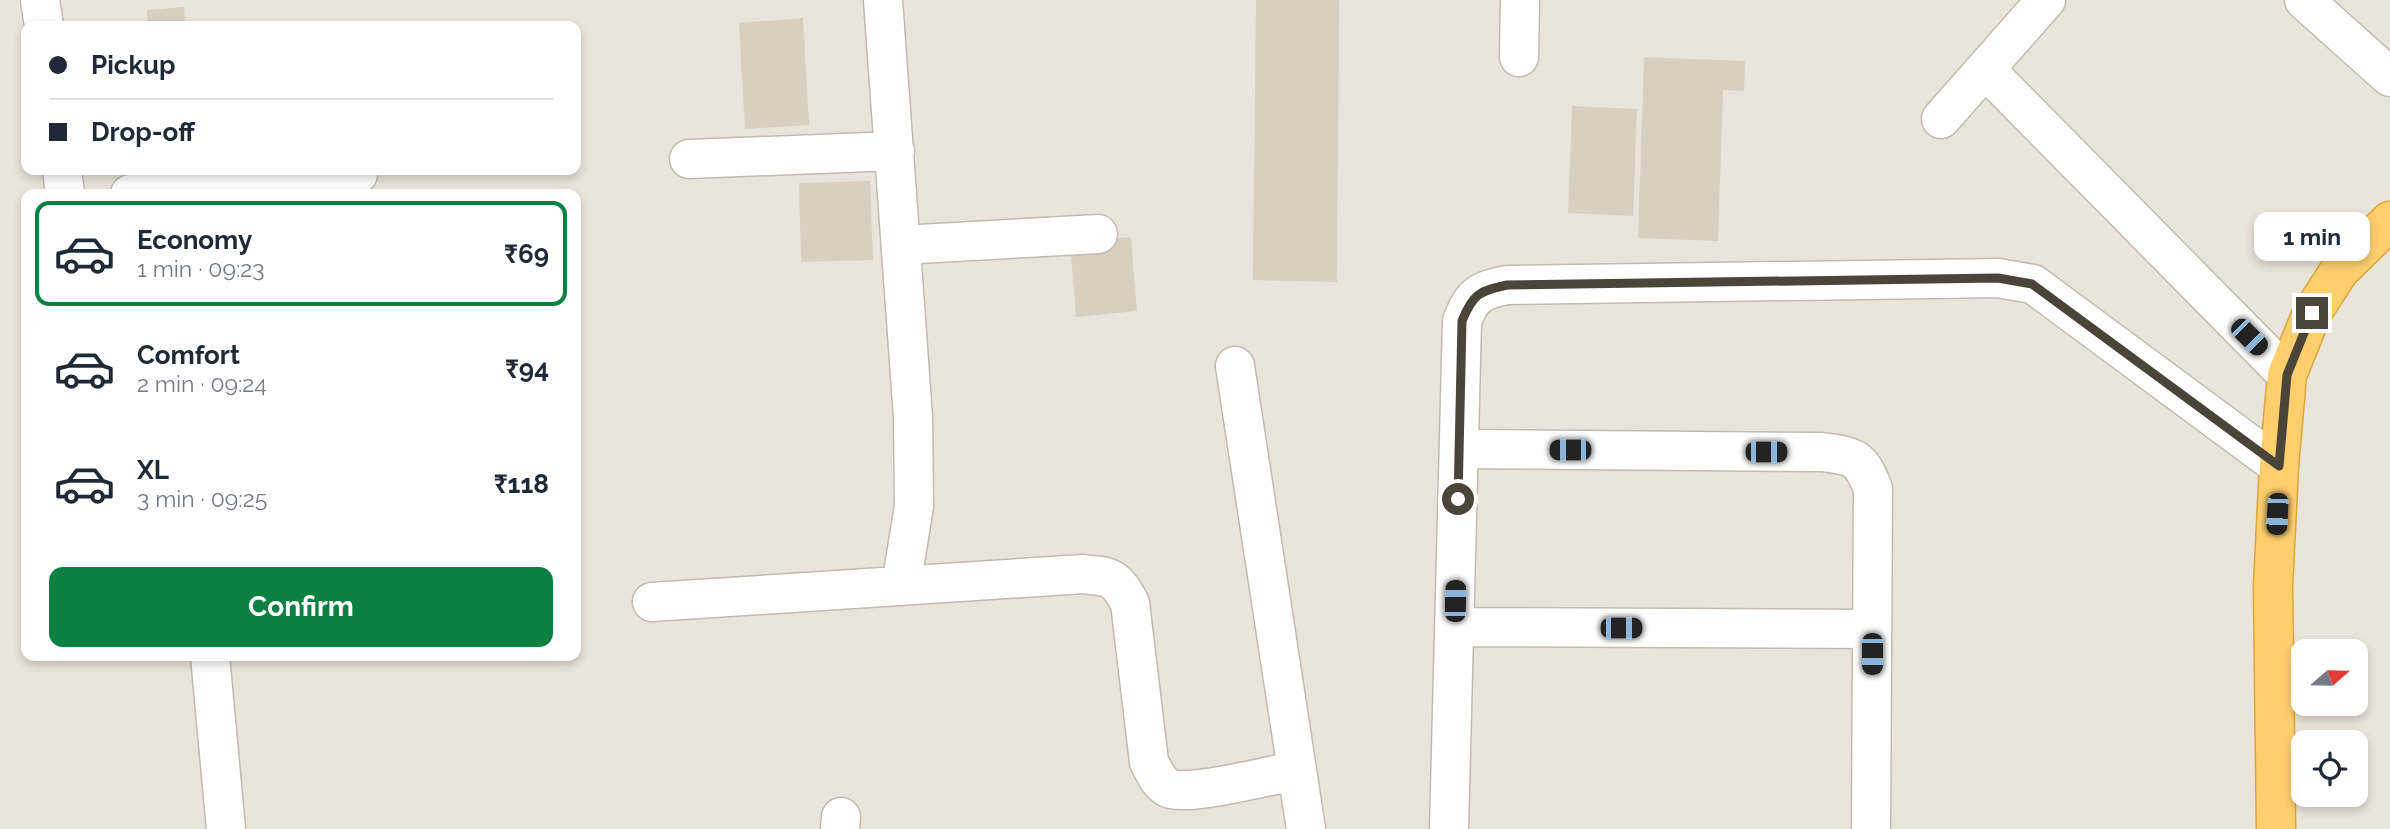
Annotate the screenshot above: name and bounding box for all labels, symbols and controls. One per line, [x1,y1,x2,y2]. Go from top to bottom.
text: Pickup [91,50,176,80]
text: Drop-off [91,117,195,147]
callout: 1 min [2254,212,2370,260]
icon: car [53,222,116,285]
text: 1 min [2283,223,2341,250]
text: Economy [137,225,252,255]
text: ₹69 [504,239,549,269]
text: 1 min · 09:23 [137,255,265,282]
route end [2296,297,2328,329]
car [2227,315,2272,359]
icon: car [53,337,116,400]
text: Comfort [137,340,240,370]
text: ₹94 [505,354,549,384]
text: 2 min · 09:24 [137,370,267,397]
car [1550,440,1592,461]
car [1746,442,1788,463]
icon: car [53,452,116,515]
text: XL [137,455,169,485]
text: ₹118 [494,469,549,499]
route start [1442,483,1474,515]
text: 3 min · 09:25 [137,485,267,512]
car [2266,492,2289,536]
button: Confirm [49,567,553,647]
car [1445,580,1466,622]
car [1601,618,1643,639]
car [1862,633,1883,675]
north arrow [2291,639,2368,716]
map controls [2291,639,2368,807]
button: locate [2291,730,2368,807]

